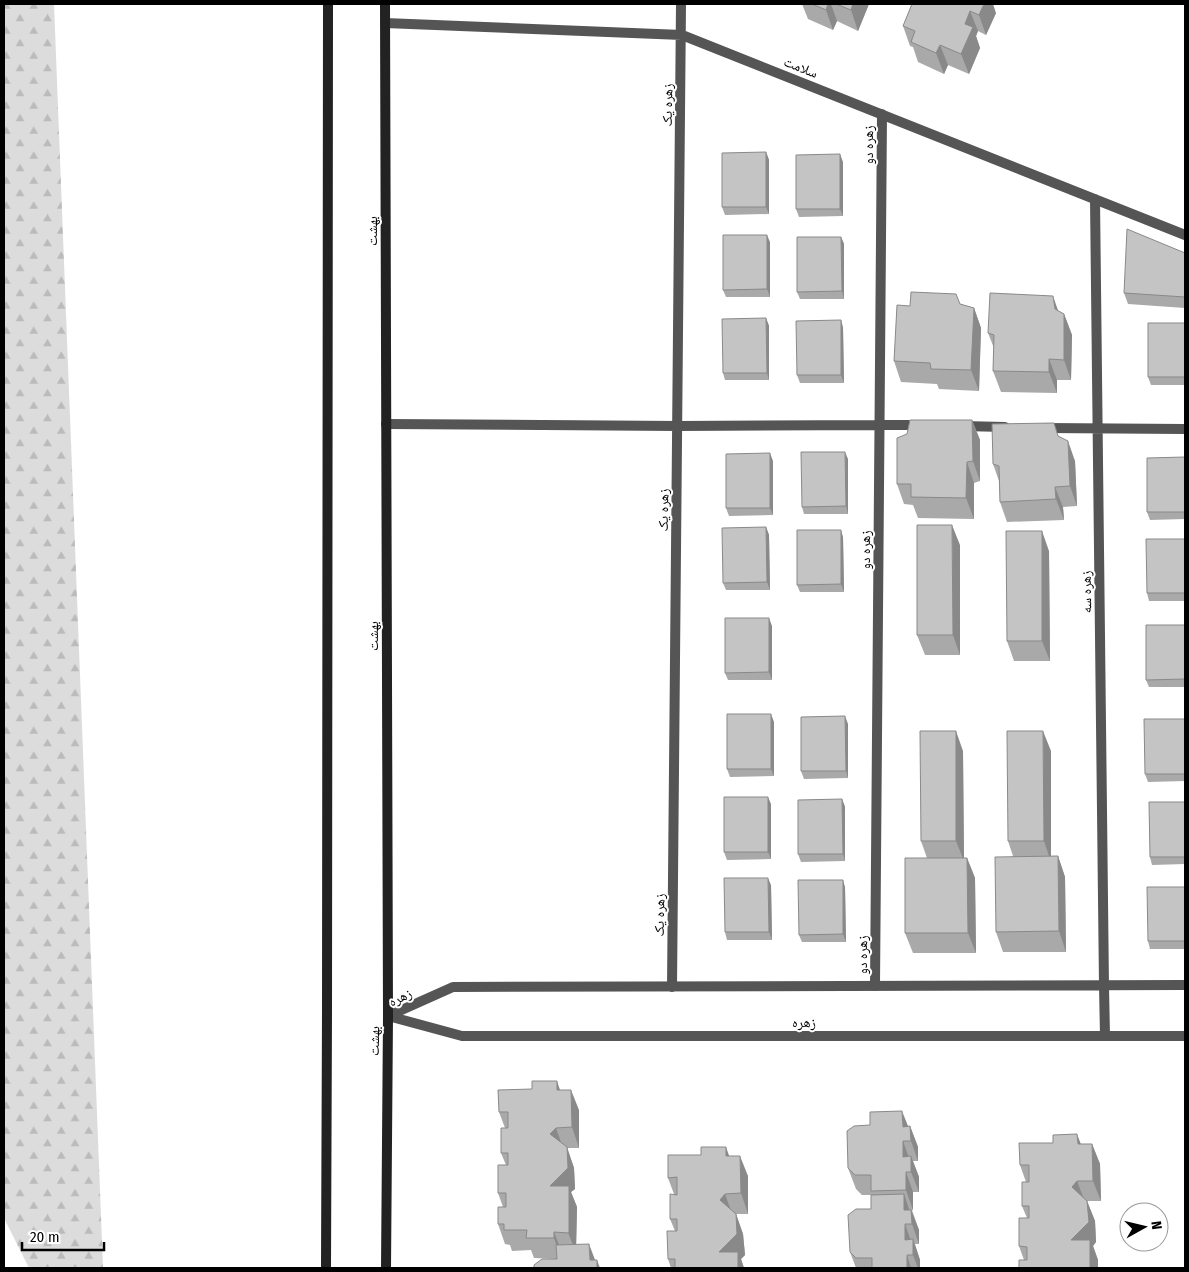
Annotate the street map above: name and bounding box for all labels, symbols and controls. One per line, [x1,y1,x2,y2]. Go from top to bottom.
street label: سلامت [781,53,820,82]
street label: زهره یک [659,83,676,127]
street label: زهره دو [860,125,877,165]
street label: بهشت [364,216,381,246]
street label: زهره یک [655,488,672,532]
street label: زهره دو [857,530,874,570]
street label: زهره سه [1078,570,1095,613]
street label: بهشت [365,621,382,651]
street label: زهره یک [651,893,668,937]
street label: زهره دو [854,935,871,975]
street label: زهره [386,985,415,1010]
street label: زهره [792,1014,816,1031]
street label: بهشت [366,1026,383,1056]
north arrow [1119,1202,1169,1252]
scale bar [22,1220,105,1252]
text: N [1147,1220,1165,1231]
text: 20 m [30,1228,60,1246]

